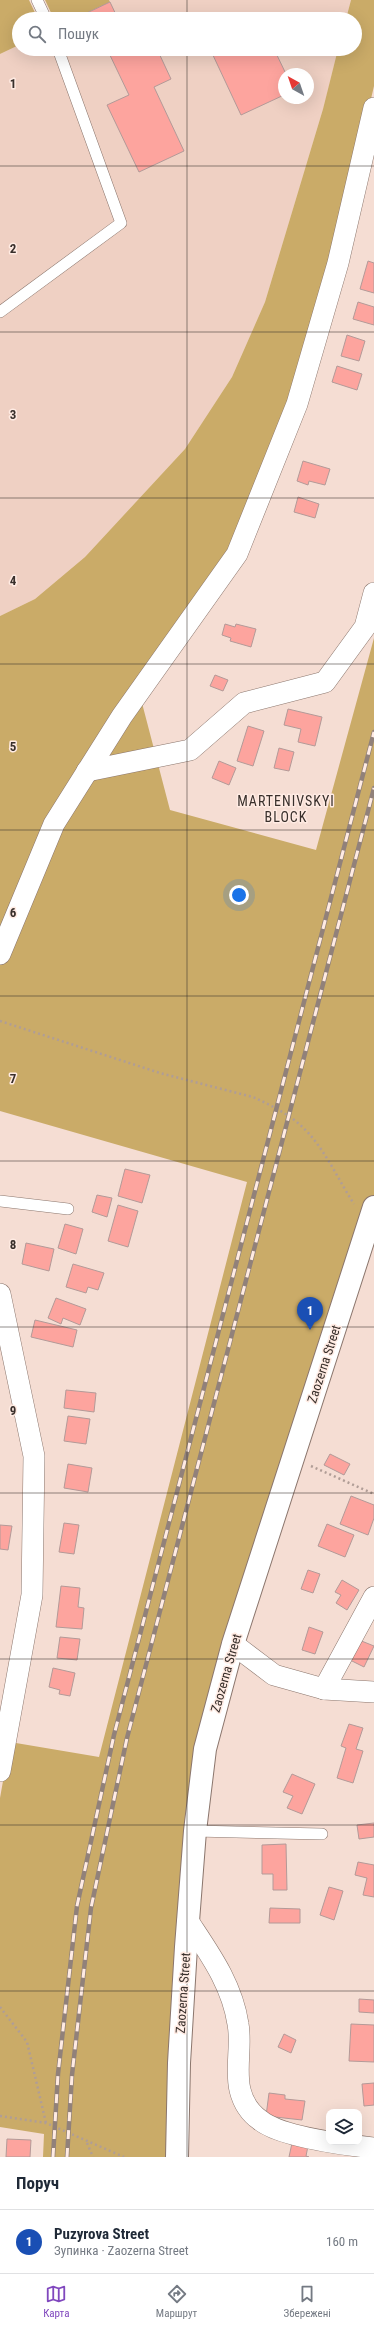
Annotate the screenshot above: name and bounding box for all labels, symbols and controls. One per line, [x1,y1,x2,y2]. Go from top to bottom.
search box [12,12,362,56]
icon: search [26,23,48,45]
text: Пошук [58,25,99,43]
north arrow [278,68,314,104]
text: 1 [10,76,16,91]
text: 2 [10,241,17,256]
text: 3 [10,407,16,422]
text: 4 [10,573,17,588]
text: 5 [10,739,17,754]
district label: MARTENIVSKYI BLOCK [237,793,335,825]
your location [229,885,249,905]
text: 6 [10,905,17,920]
text: 7 [10,1071,17,1086]
text: 8 [10,1237,16,1252]
pin: 1 [297,1297,323,1330]
street label: Zaozerna Street [304,1323,344,1405]
text: 9 [10,1403,16,1418]
street label: Zaozerna Street [208,1632,244,1714]
street label: Zaozerna Street [173,1952,193,2034]
map controls [326,2109,362,2145]
button: layers [326,2109,362,2145]
text: Поруч [16,2173,59,2193]
text: Puzyrova Street [54,2225,149,2243]
text: 1 [26,2234,32,2249]
text: 160 m [326,2234,358,2249]
text: Зупинка · Zaozerna Street [54,2243,189,2258]
tab: Карта [43,2283,69,2320]
tab: Маршрут [156,2283,197,2320]
tab: Збережені [284,2283,331,2320]

